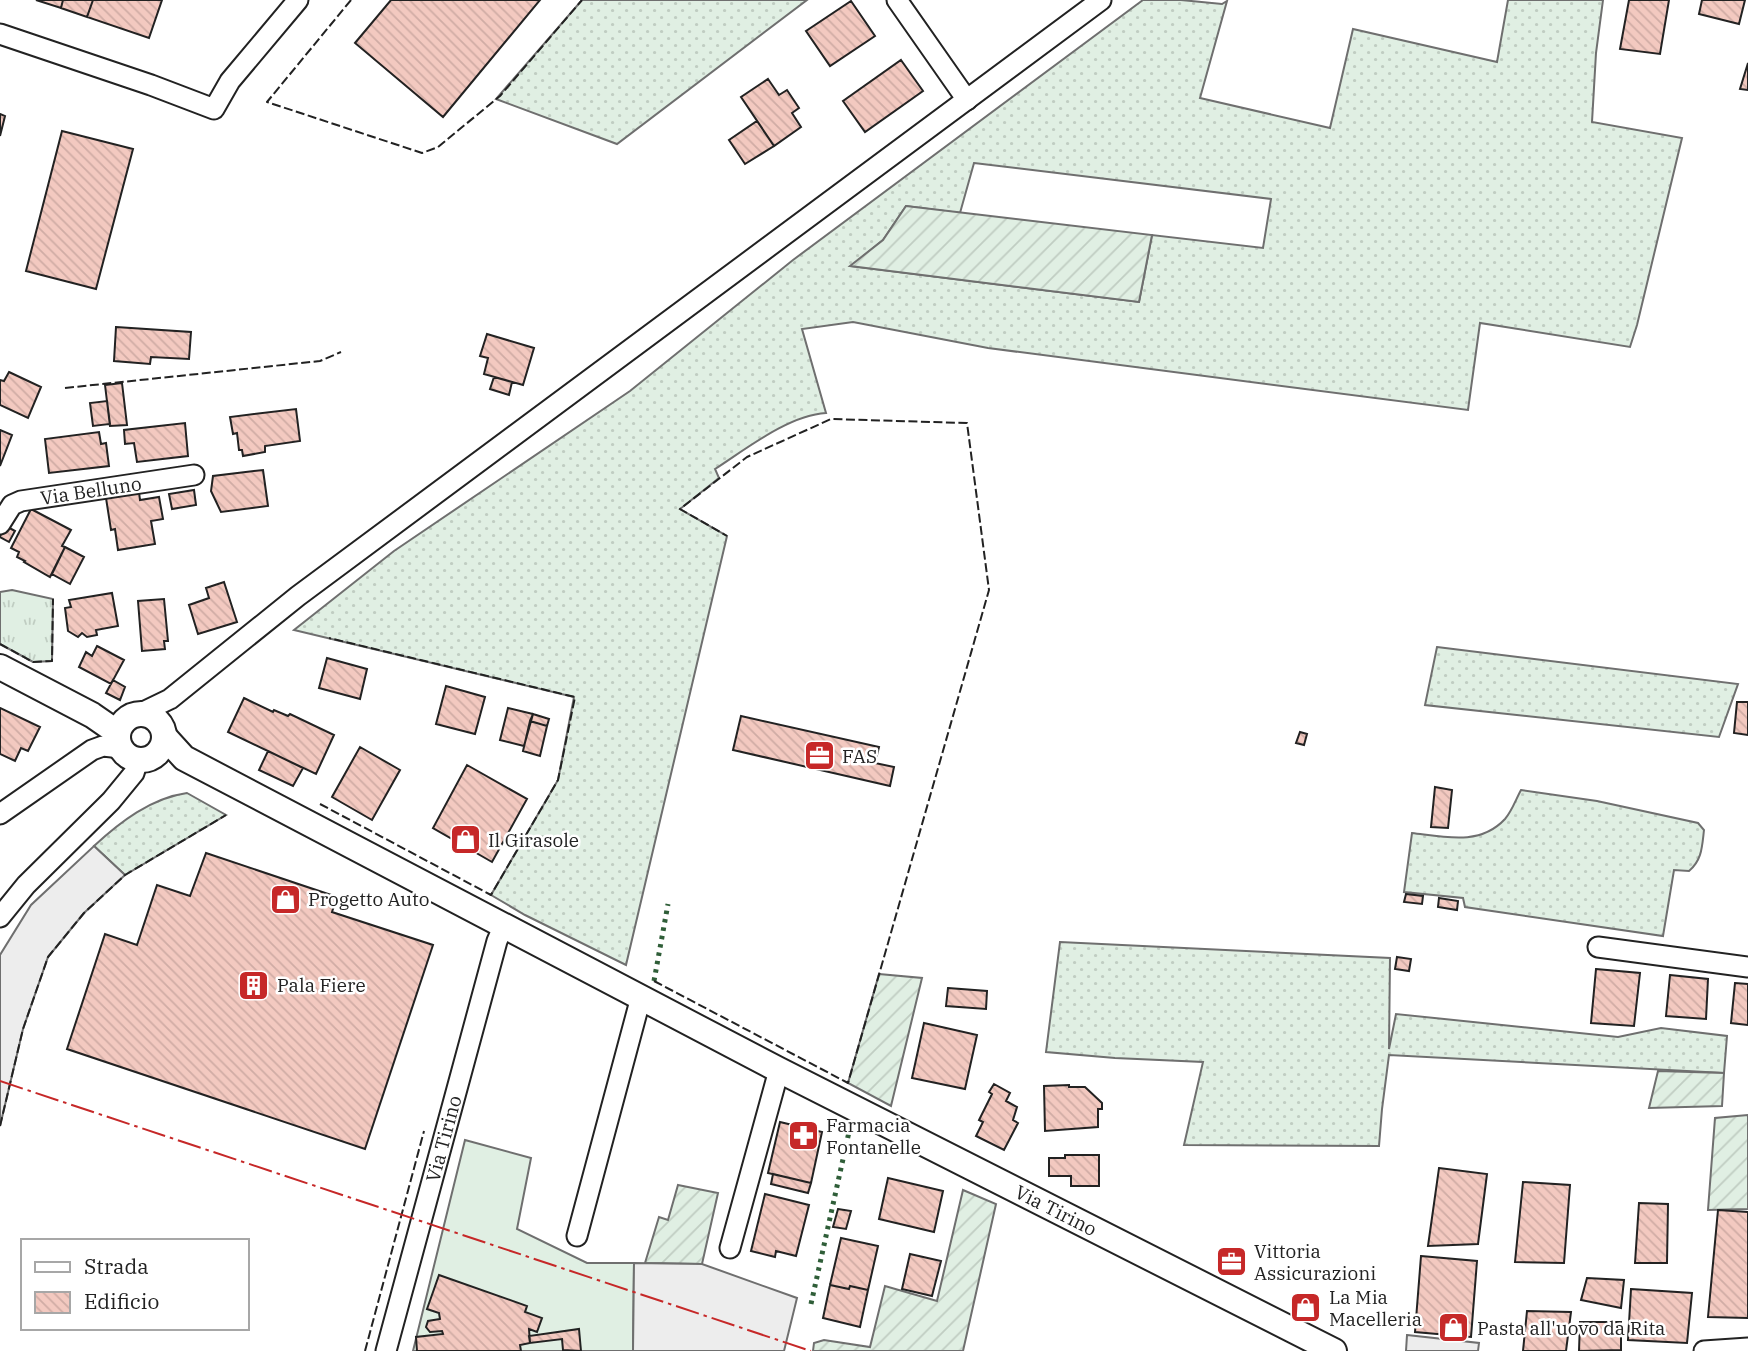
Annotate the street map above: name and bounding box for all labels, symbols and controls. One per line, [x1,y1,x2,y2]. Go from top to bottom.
street label: Via Belluno [39,471,143,510]
office icon: FAS [802,739,836,773]
place label: FAS [842,744,877,768]
shop icon: Il Girasole [448,823,482,857]
place label: Il Girasole [488,828,579,852]
shop icon: Progetto Auto [268,882,302,916]
place label: Progetto Auto [308,887,429,911]
building icon: Pala Fiere [237,968,271,1002]
place label: Pala Fiere [277,973,366,997]
street label: Via Tirino [420,1093,467,1185]
place label: Farmacia Fontanelle [826,1113,921,1159]
pharmacy icon: Farmacia Fontanelle [786,1119,820,1153]
street label: Via Tirino [1011,1179,1101,1241]
legend [21,1239,248,1330]
place label: Vittoria Assicurazioni [1254,1239,1376,1285]
office icon: Vittoria Assicurazioni [1214,1245,1248,1279]
text: Strada [84,1252,149,1280]
place label: La Mia Macelleria [1329,1285,1422,1331]
text: Edificio [84,1287,159,1315]
shop icon: La Mia Macelleria [1289,1291,1323,1325]
shop icon: Pasta all'uovo da Rita [1437,1311,1471,1345]
place label: Pasta all'uovo da Rita [1477,1316,1665,1340]

